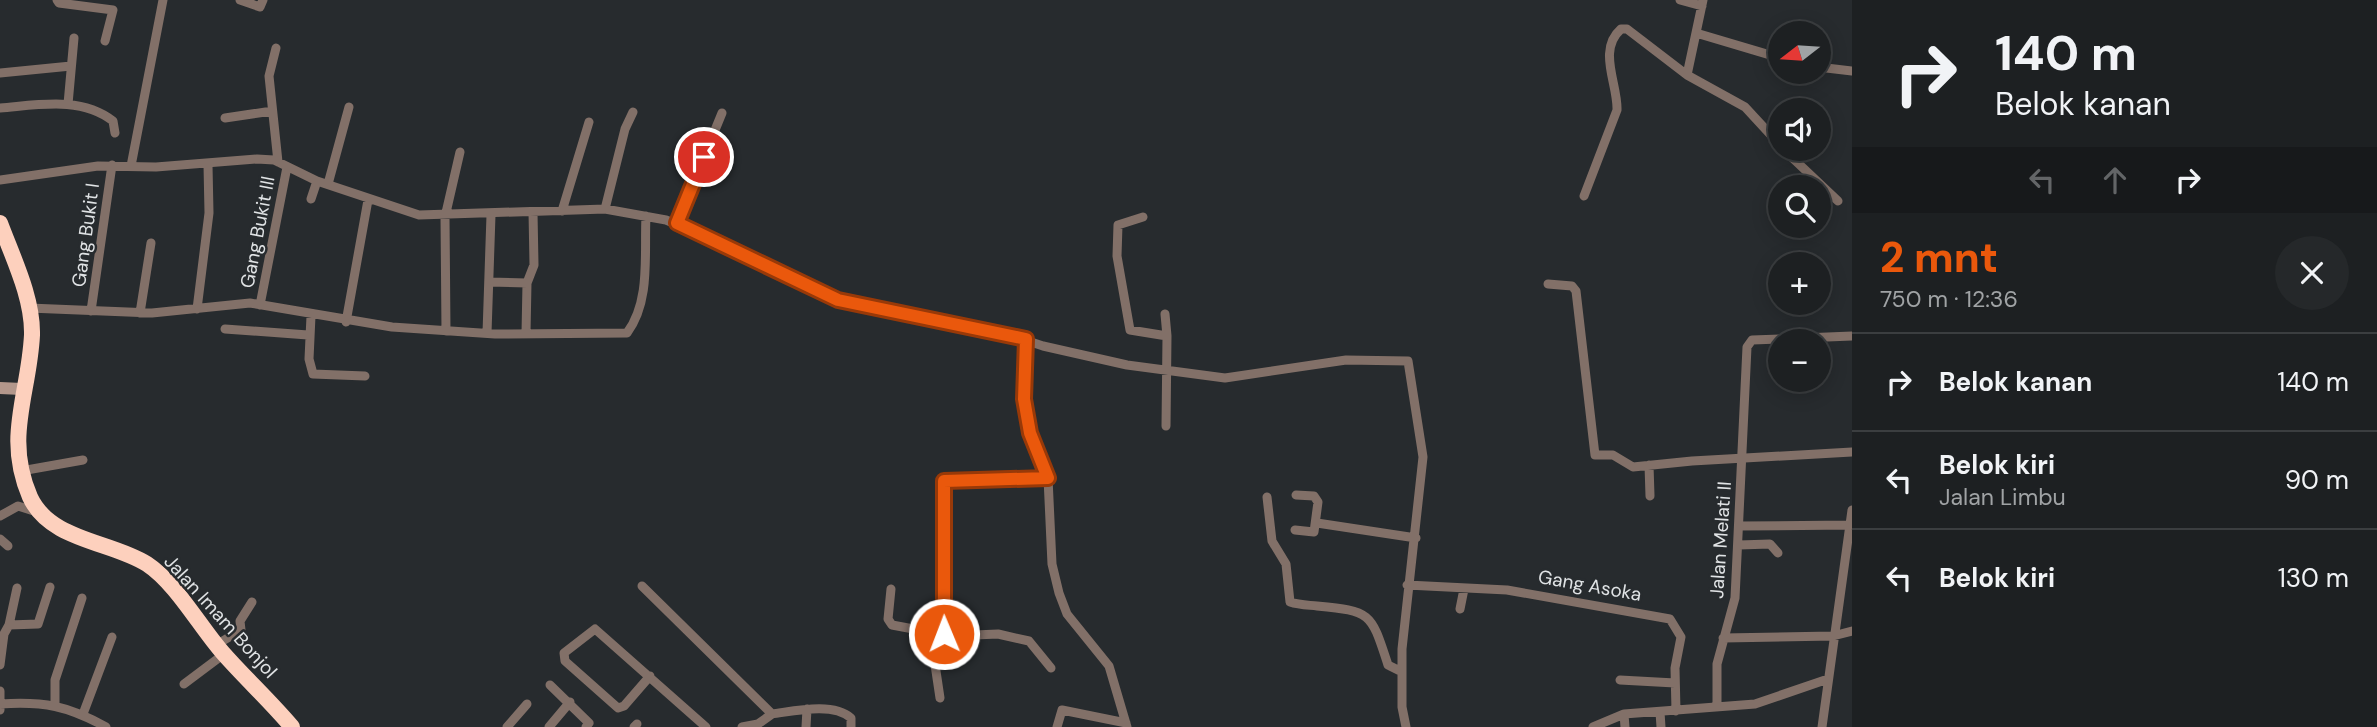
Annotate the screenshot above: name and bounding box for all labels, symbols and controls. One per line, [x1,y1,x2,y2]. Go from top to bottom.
north arrow [1768,21,1830,84]
map controls [1768,21,1831,392]
text: 140 m [1995,21,2137,85]
icon: right [1880,28,1971,119]
text: Belok kanan [1995,83,2171,125]
button: sound [1768,98,1831,161]
pin [674,127,734,187]
icon: arrive [685,138,723,176]
icon: left [2023,161,2061,199]
icon: ahead [2096,161,2134,199]
icon: right [2169,161,2207,199]
street label: Gang Bukit III [234,174,281,290]
button: search [1768,175,1831,238]
street label: Gang Bukit I [66,181,105,289]
text: 2 mnt [1880,230,1998,285]
button: close [2275,236,2349,310]
button: + [1768,252,1831,315]
text: 750 m · 12:36 [1880,284,2018,314]
button: − [1768,329,1831,392]
icon: right [1880,363,1918,401]
text: Belok kanan [1939,365,2092,399]
text: 140 m [2277,365,2349,399]
text: Belok kiri [1939,448,2055,482]
icon: left [1880,461,1918,499]
text: 90 m [2285,463,2349,497]
street label: Jalan Melati II [1704,481,1737,599]
text: Jalan Limbu [1939,482,2066,512]
street label: Jalan Imam Bonjol [159,549,283,683]
icon: left [1880,559,1918,597]
text: Belok kiri [1939,561,2055,595]
text: 130 m [2278,561,2349,595]
street label: Gang Asoka [1536,564,1644,607]
position arrow [907,597,981,671]

